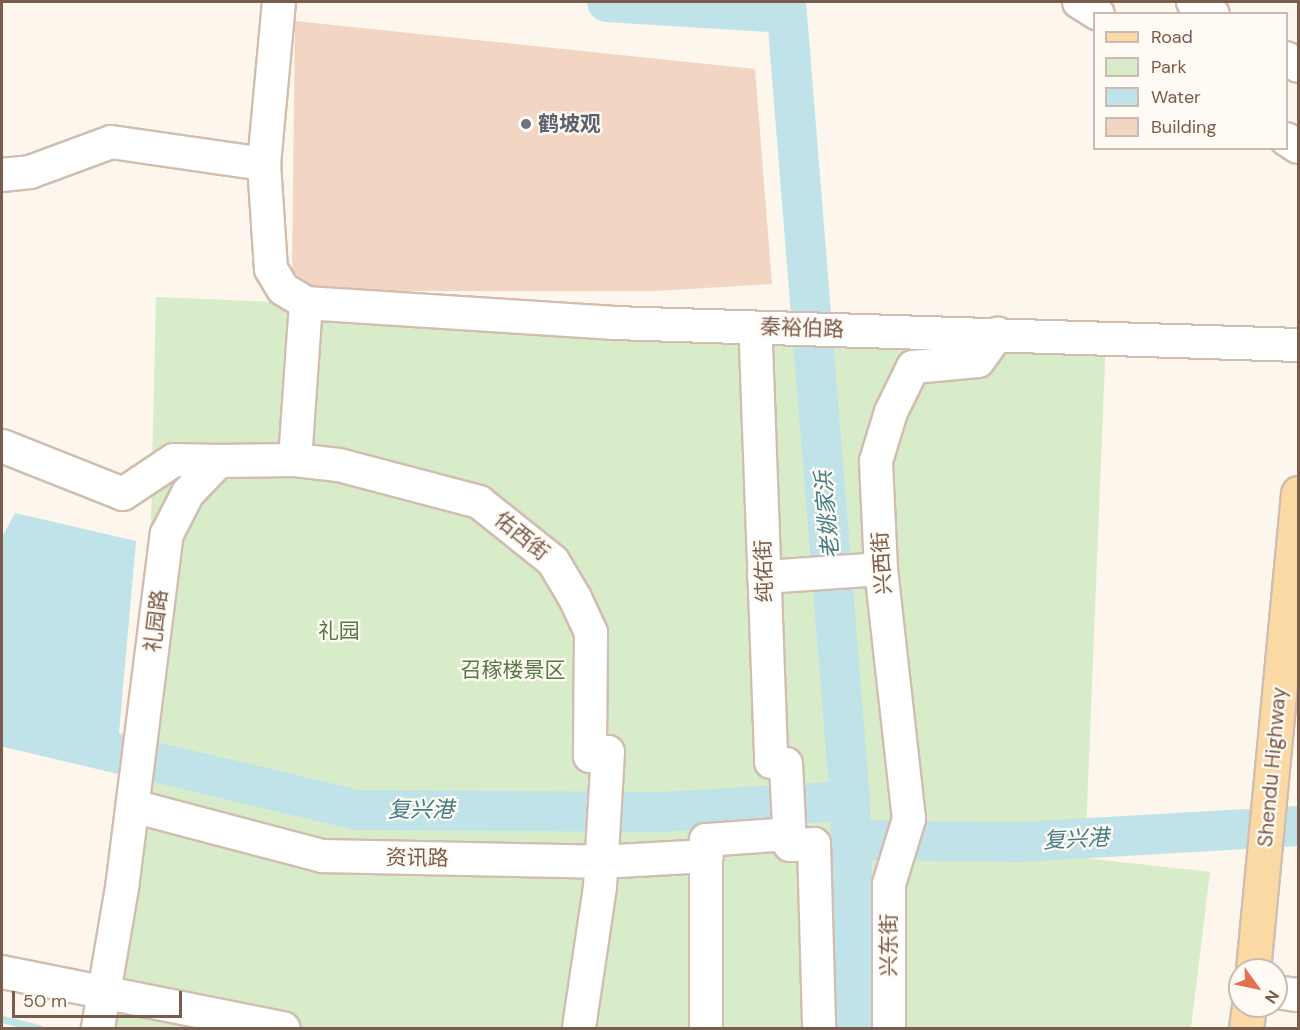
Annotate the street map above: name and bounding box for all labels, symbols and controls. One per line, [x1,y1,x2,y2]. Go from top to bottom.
legend [1093,12,1288,150]
text: Road [1151,25,1193,49]
text: Park [1151,55,1187,79]
text: Water [1151,85,1201,109]
place label: 鹤坡观 [538,111,601,137]
text: Building [1151,115,1216,139]
marker: 鹤坡观 [519,117,533,131]
street label: 秦裕伯路 [760,314,844,342]
water label: 老姚家浜 [810,470,844,560]
street label: 佑西街 [490,506,554,566]
street label: 兴西街 [867,531,897,595]
street label: 纯佑街 [750,539,778,603]
street label: 礼园路 [140,588,172,654]
park label: 礼园 [318,618,360,644]
park label: 召稼楼景区 [461,657,565,683]
street label: Shendu Highway [1252,686,1292,848]
water label: 复兴港 [388,797,454,823]
water label: 复兴港 [1042,824,1110,854]
street label: 资讯路 [385,845,449,871]
street label: 兴东街 [876,914,902,976]
north arrow [1228,958,1288,1018]
scale bar [15,979,184,1017]
text: N [1260,986,1284,1008]
text: 50 m [23,989,67,1013]

